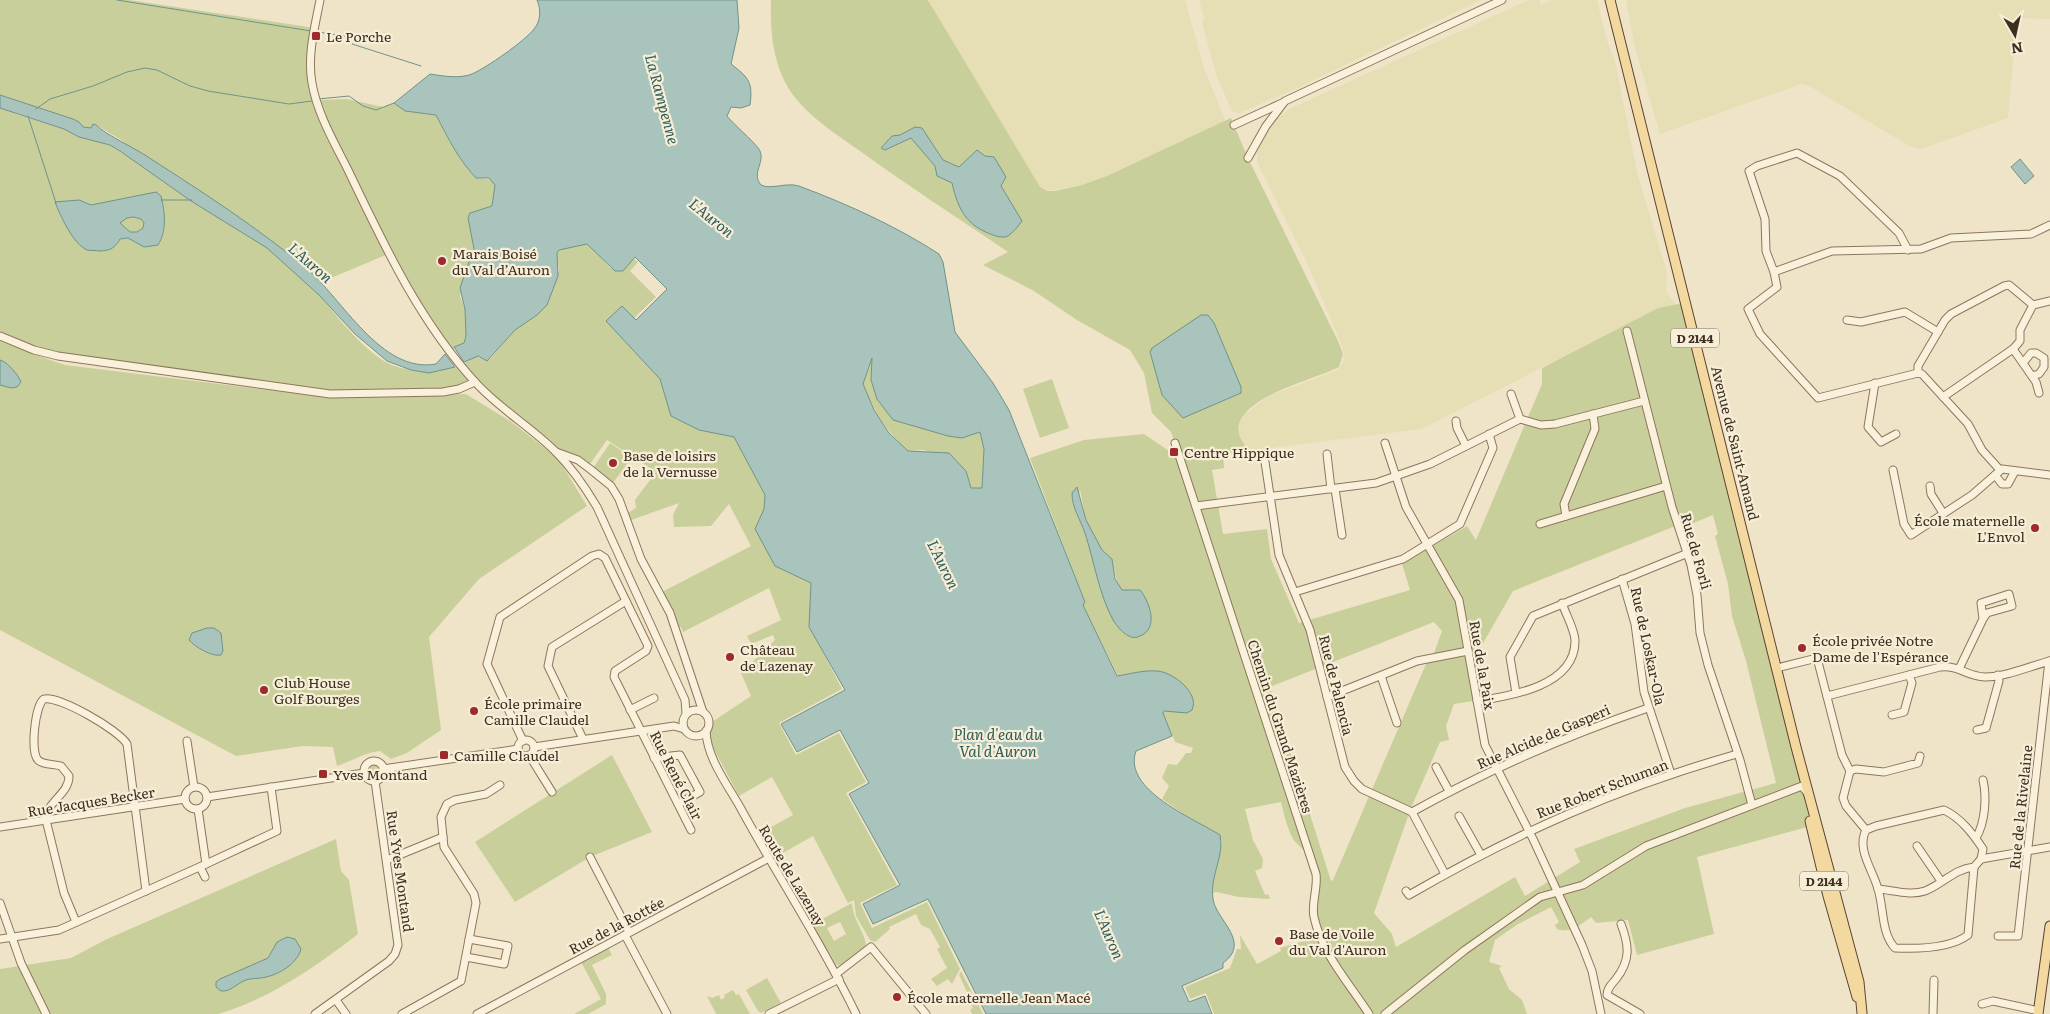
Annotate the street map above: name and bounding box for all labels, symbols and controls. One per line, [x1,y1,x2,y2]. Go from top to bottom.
north arrow [1990,10,2040,60]
place label: Le Porche [326,26,391,46]
marker: Le Porche [310,30,322,42]
text: N [2010,38,2025,60]
water label: La Rampenne [640,51,686,147]
water label: L'Auron [684,192,740,242]
water label: L'Auron [284,236,338,288]
place label: Marais Boisé du Val d’Auron [452,243,550,279]
marker: Marais Boisé du Val d’Auron [436,255,448,267]
road number: D 2144 [1671,328,1719,348]
street label: Avenue de Saint-Amand [1707,364,1765,523]
place label: Centre Hippique [1184,442,1294,462]
place label: Base de loisirs de la Vernusse [623,445,717,481]
marker: Centre Hippique [1168,446,1180,458]
marker: Base de loisirs de la Vernusse [607,457,619,469]
street label: Rue de Forli [1677,510,1718,592]
place label: École maternelle L'Envol [1914,510,2025,546]
marker: École maternelle L'Envol [2029,522,2041,534]
water label: L'Auron [922,536,966,593]
street label: Rue de Loskar-Ola [1627,585,1671,707]
street label: Rue de la Paix [1465,619,1501,711]
place label: École privée Notre Dame de l'Espérance [1812,630,1949,666]
street label: Rue de Palencia [1315,633,1359,738]
street label: Chemin du Grand Mazières [1243,637,1319,815]
place label: Château de Lazenay [740,639,814,675]
marker: École privée Notre Dame de l'Espérance [1796,642,1808,654]
marker: Château de Lazenay [724,651,736,663]
place label: Club House Golf Bourges [274,672,359,708]
marker: Club House Golf Bourges [258,684,270,696]
place label: École primaire Camille Claudel [484,693,589,729]
street label: Rue Alcide de Gasperi [1473,699,1613,773]
marker: École primaire Camille Claudel [468,705,480,717]
water label: Plan d'eau du Val d'Auron [953,722,1043,762]
street label: Rue René Clair [646,727,708,823]
street label: Rue de la Rivelaine [2004,744,2036,870]
place label: Camille Claudel [454,745,559,765]
marker: Camille Claudel [438,749,450,761]
street label: Rue Robert Schuman [1533,754,1671,822]
place label: Yves Montand [333,764,428,784]
marker: Yves Montand [317,768,329,780]
street label: Rue Jacques Becker [26,781,157,821]
street label: Rue Yves Montand [383,809,420,934]
street label: Route de Lazenay [755,821,832,930]
road number: D 2144 [1800,871,1848,890]
street label: Rue de la Rottée [565,891,667,959]
water label: L'Auron [1089,905,1131,963]
place label: Base de Voile du Val d'Auron [1289,923,1386,959]
marker: Base de Voile du Val d'Auron [1273,935,1285,947]
place label: École maternelle Jean Macé [907,987,1090,1007]
marker: École maternelle Jean Macé [891,991,903,1003]

